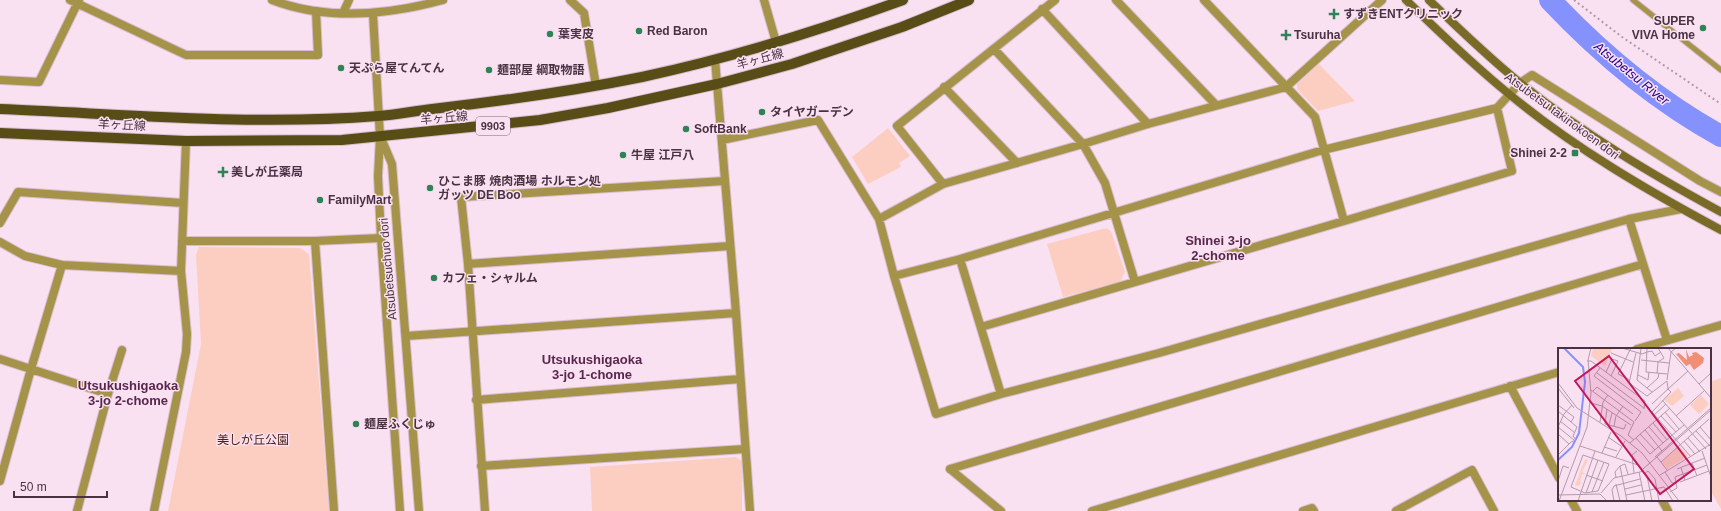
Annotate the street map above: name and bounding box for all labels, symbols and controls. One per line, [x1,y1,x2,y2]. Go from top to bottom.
place label: すずきENTクリニック [1343,7,1463,21]
marker: すずきENTクリニック [1328,8,1340,20]
place label: SUPER VIVA Home [1632,14,1695,42]
marker: SUPER VIVA Home [1698,23,1708,33]
place label: Red Baron [647,24,708,38]
marker: Red Baron [634,26,644,36]
place label: 葉実皮 [558,27,594,41]
place label: Tsuruha [1294,28,1341,42]
marker: 葉実皮 [545,29,555,39]
marker: Tsuruha [1281,30,1291,40]
water label: Atsubetsu River [1591,38,1673,109]
street label: 羊ヶ丘線 [735,46,785,72]
place label: 天ぷら屋てんてん [349,61,444,75]
marker: 天ぷら屋てんてん [336,63,346,73]
place label: 麺部屋 綱取物語 [497,63,584,77]
marker: 麺部屋 綱取物語 [484,65,494,75]
street label: Atsubetsu takinokoen dori [1502,70,1622,162]
place label: タイヤガーデン [770,105,854,119]
marker: タイヤガーデン [757,107,767,117]
street label: 羊ヶ丘線 [419,109,469,127]
street label: 羊ヶ丘線 [98,117,146,133]
road number: 9903 [476,117,510,135]
place label: SoftBank [694,122,747,136]
marker: SoftBank [681,124,691,134]
place label: Shinei 2-2 [1510,146,1567,160]
place label: 牛屋 江戸八 [631,148,694,162]
marker: Shinei 2-2 [1570,148,1580,158]
marker: 牛屋 江戸八 [618,150,628,160]
place label: 美しが丘薬局 [231,165,303,179]
marker: 美しが丘薬局 [218,167,228,177]
place label: ひこま豚 焼肉酒場 ホルモン処 ガッツ DE Boo [438,174,601,202]
marker: ひこま豚 焼肉酒場 ホルモン処 ガッツ DE Boo [425,183,435,193]
place label: FamilyMart [328,193,391,207]
marker: FamilyMart [315,195,325,205]
street label: Atsubetsuchuo dori [377,217,399,321]
district label: Shinei 3-jo 2-chome [1185,233,1251,263]
place label: カフェ・シャルム [442,271,538,285]
marker: カフェ・シャルム [429,273,439,283]
inset map [1558,348,1711,501]
district label: Utsukushigaoka 3-jo 1-chome [542,352,643,382]
district label: Utsukushigaoka 3-jo 2-chome [78,378,179,408]
place label: 麺屋ふくじゅ [364,417,436,431]
marker: 麺屋ふくじゅ [351,419,361,429]
park label: 美しが丘公園 [217,433,289,447]
scale bar [14,473,107,499]
text: 50 m [20,480,47,494]

